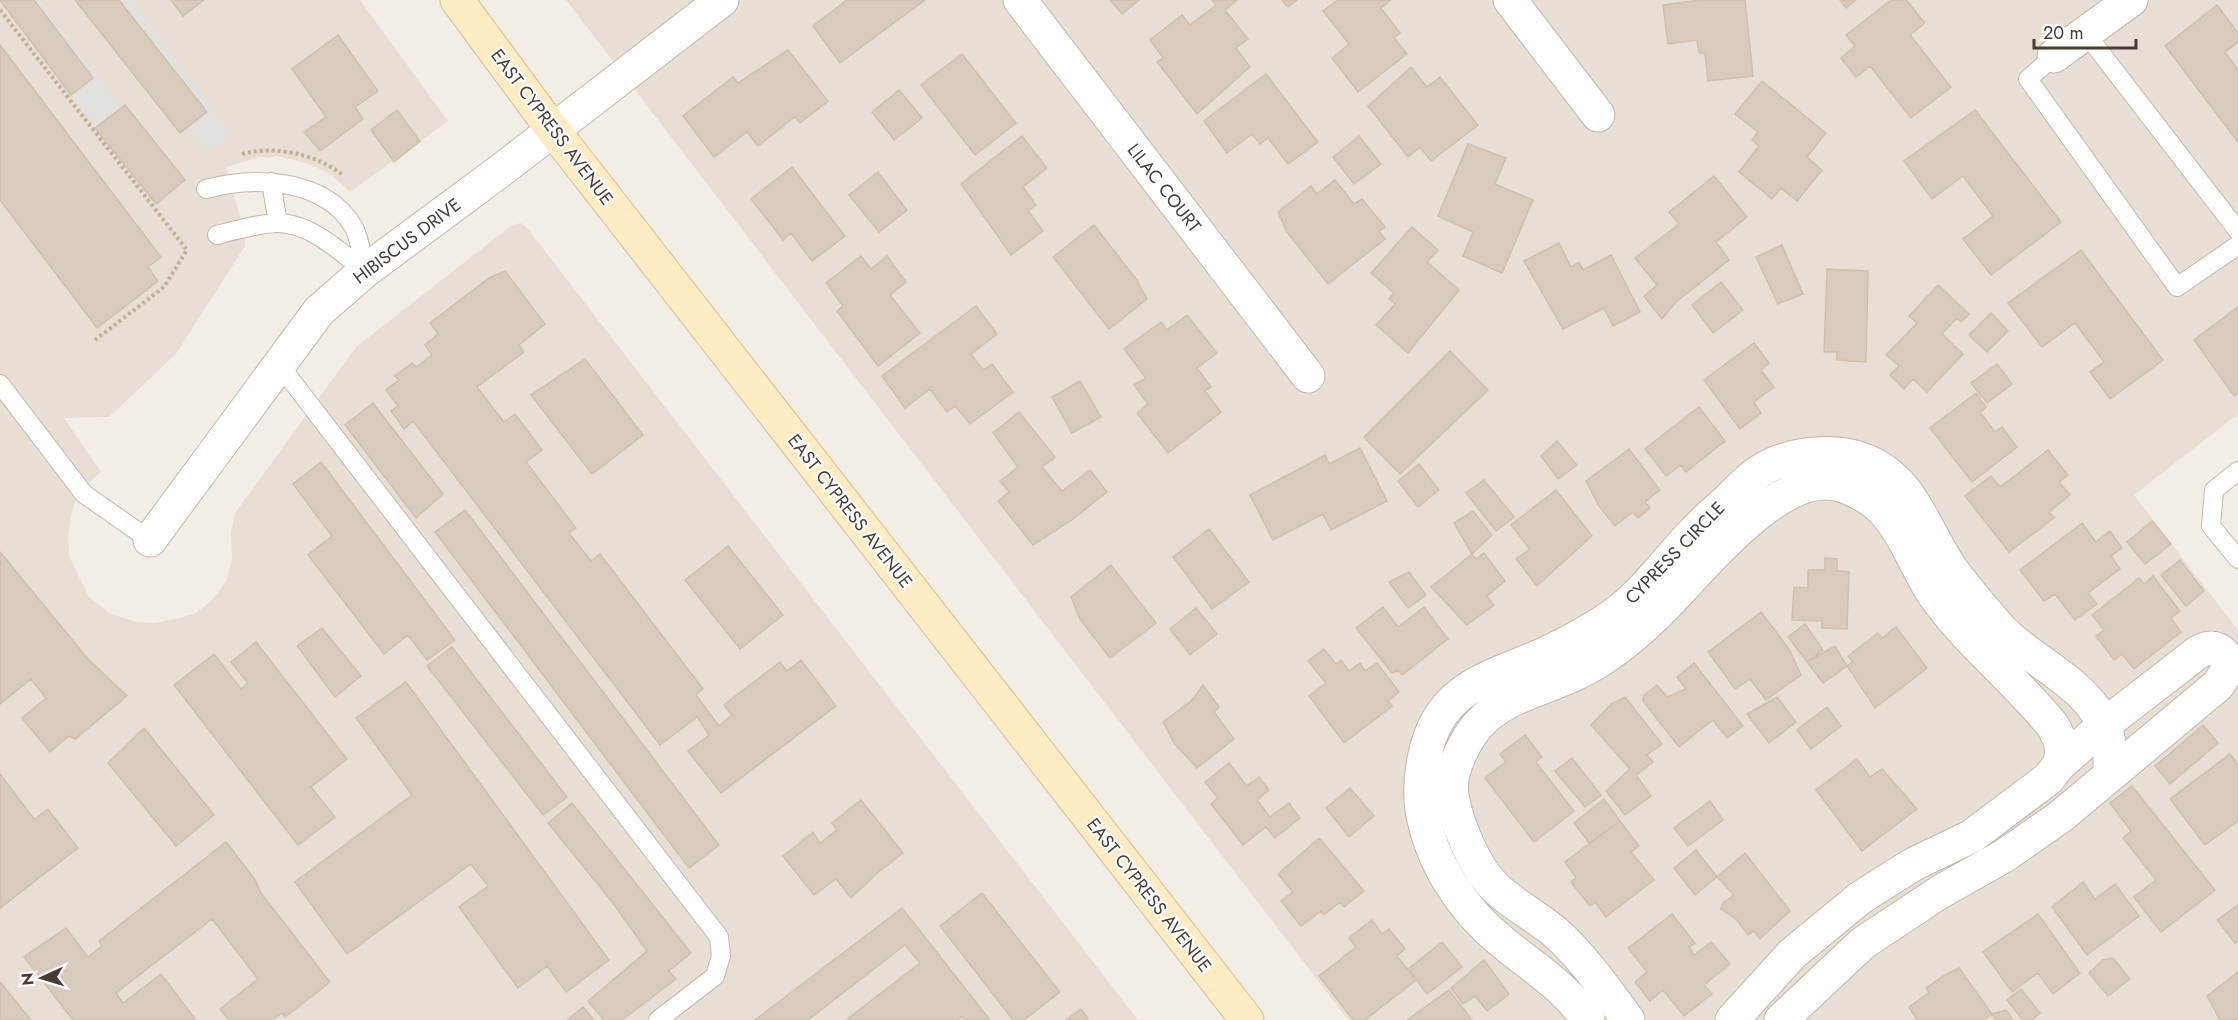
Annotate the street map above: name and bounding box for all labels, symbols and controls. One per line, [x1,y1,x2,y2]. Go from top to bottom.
scale bar [2034,12,2136,50]
text: 20 m [2043,20,2083,46]
street label: EAST CYPRESS AVENUE [485,44,619,210]
street label: LILAC COURT [1121,138,1207,238]
street label: HIBISCUS DRIVE [348,192,466,290]
street label: EAST CYPRESS AVENUE [781,428,919,594]
street label: CYPRESS CIRCLE [1619,496,1731,610]
street label: EAST CYPRESS AVENUE [1080,812,1218,978]
north arrow [12,948,72,1008]
text: N [16,972,39,986]

